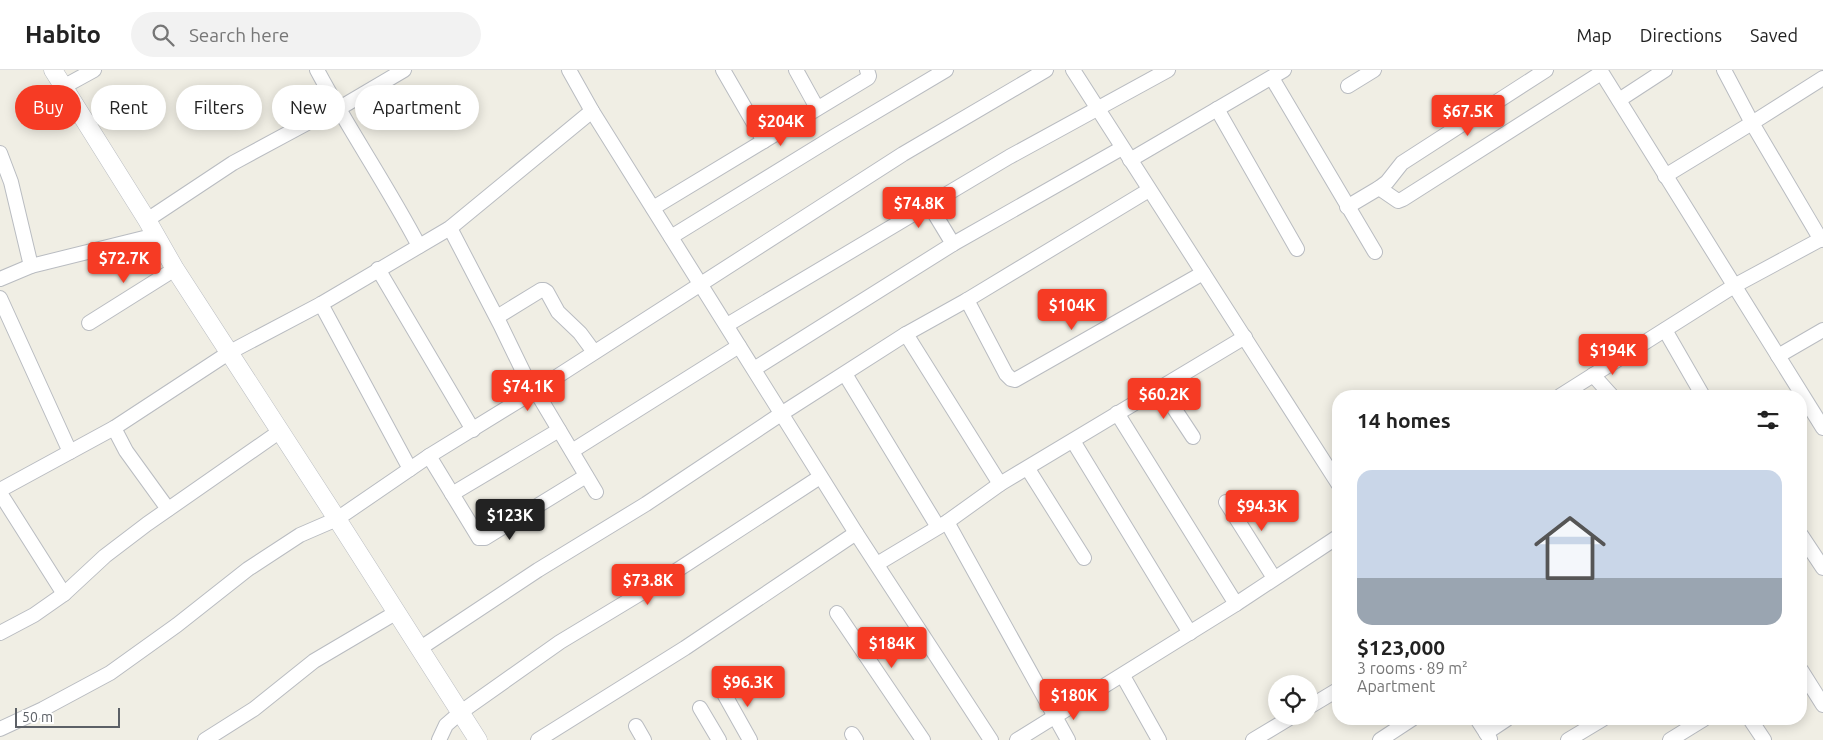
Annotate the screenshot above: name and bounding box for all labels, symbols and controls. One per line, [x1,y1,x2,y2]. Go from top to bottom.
search box [131,12,481,57]
text: Habito [25,21,101,48]
icon: search [149,21,177,49]
text: Search here [189,24,289,46]
text: Map [1576,25,1612,45]
text: Directions [1640,25,1722,45]
text: Saved [1750,25,1798,45]
chip: Buy [15,85,81,130]
chip: Rent [91,85,166,130]
chip: Filters [176,85,262,130]
chip: New [272,85,345,130]
chip: Apartment [355,85,479,130]
pin: $67.5K [1427,94,1509,137]
text: $67.5K [1443,102,1493,120]
pin: $204K [746,104,816,147]
text: $204K [758,112,804,130]
pin: $74.8K [878,186,960,229]
text: $74.8K [894,194,944,212]
pin: $72.7K [83,242,165,284]
text: $72.7K [99,249,149,267]
pin: $104K [1037,288,1107,331]
text: $104K [1049,296,1095,314]
pin: $194K [1578,334,1648,376]
text: $194K [1590,341,1636,359]
pin: $74.1K [487,370,569,412]
text: $74.1K [503,377,553,395]
pin: $60.2K [1123,378,1205,420]
text: $60.2K [1139,385,1189,403]
icon: filters [1754,406,1782,434]
text: 14 homes [1357,408,1451,432]
pin: $94.3K [1221,490,1303,532]
text: $94.3K [1237,497,1287,515]
pin: $123K [475,498,545,541]
icon: home [1525,503,1615,593]
text: $123K [487,506,533,524]
pin: $73.8K [607,564,689,606]
text: $73.8K [623,571,673,589]
pin: $184K [857,626,927,669]
text: $184K [869,634,915,652]
text: $123,000 [1357,635,1445,659]
text: 3 rooms · 89 m² [1357,659,1468,677]
pin: $96.3K [707,666,789,708]
text: $96.3K [723,673,773,691]
map controls [1268,675,1318,725]
button: locate [1268,675,1318,725]
text: Apartment [1357,677,1435,695]
pin: $180K [1039,678,1109,721]
text: $180K [1051,686,1097,704]
scale bar [15,705,120,728]
text: 50 m [22,709,53,725]

